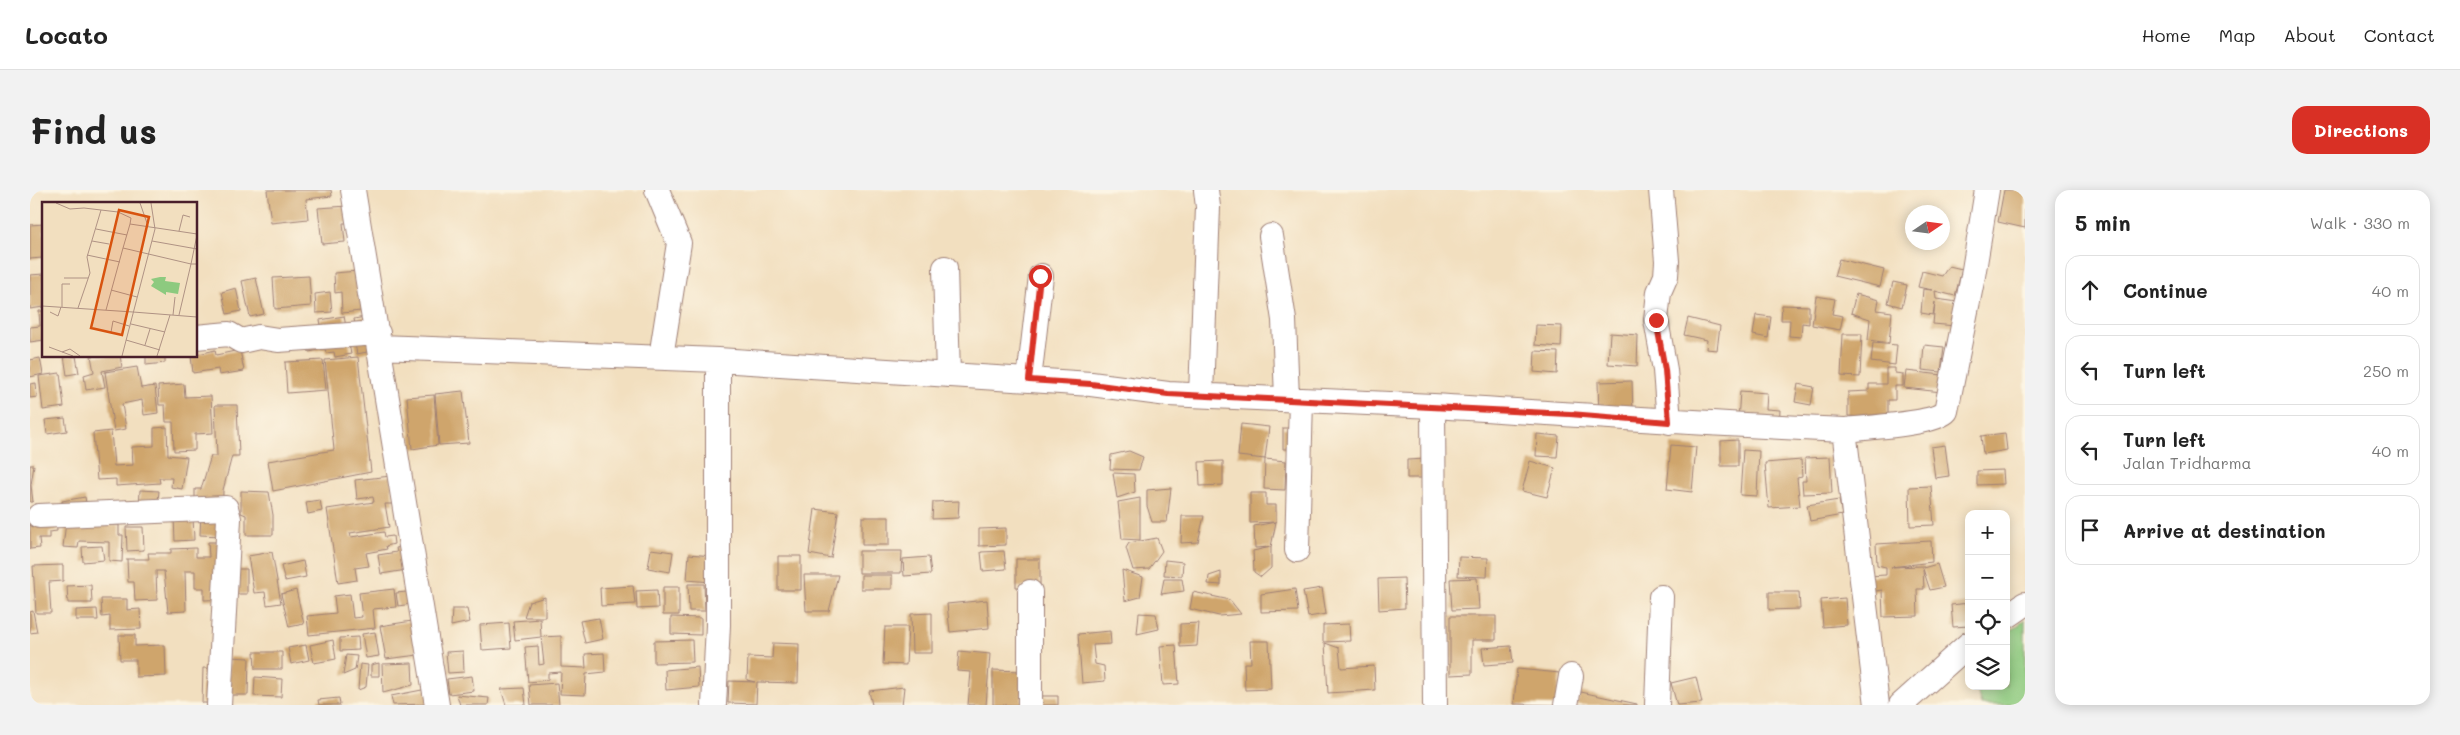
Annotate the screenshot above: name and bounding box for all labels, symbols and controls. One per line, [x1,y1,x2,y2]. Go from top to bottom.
text: Locato [25,19,108,50]
text: Home [2142,23,2191,47]
text: Map [2219,23,2255,47]
text: About [2283,23,2336,47]
text: Contact [2364,23,2435,47]
button: Directions [2292,106,2430,154]
text: Find us [30,107,157,153]
inset map [42,202,198,358]
north arrow [1905,205,1950,250]
text: 5 min [2075,209,2131,236]
text: Walk · 330 m [2310,212,2410,233]
route start [1029,265,1052,288]
icon: ahead [2076,276,2104,304]
text: Continue [2123,278,2208,303]
text: 40 m [2372,280,2409,301]
route end [1645,309,1668,332]
icon: left [2076,356,2104,384]
text: Turn left [2123,358,2206,383]
text: 250 m [2363,360,2409,381]
text: Turn left [2123,427,2206,452]
icon: left [2076,436,2104,464]
text: 40 m [2372,440,2409,461]
text: Jalan Tridharma [2123,452,2251,473]
map controls [1965,510,2010,690]
button: + [1965,510,2010,555]
icon: arrive [2076,516,2104,544]
text: Arrive at destination [2123,518,2326,543]
button: − [1965,555,2010,600]
button: locate [1965,600,2010,645]
button: layers [1965,645,2010,690]

